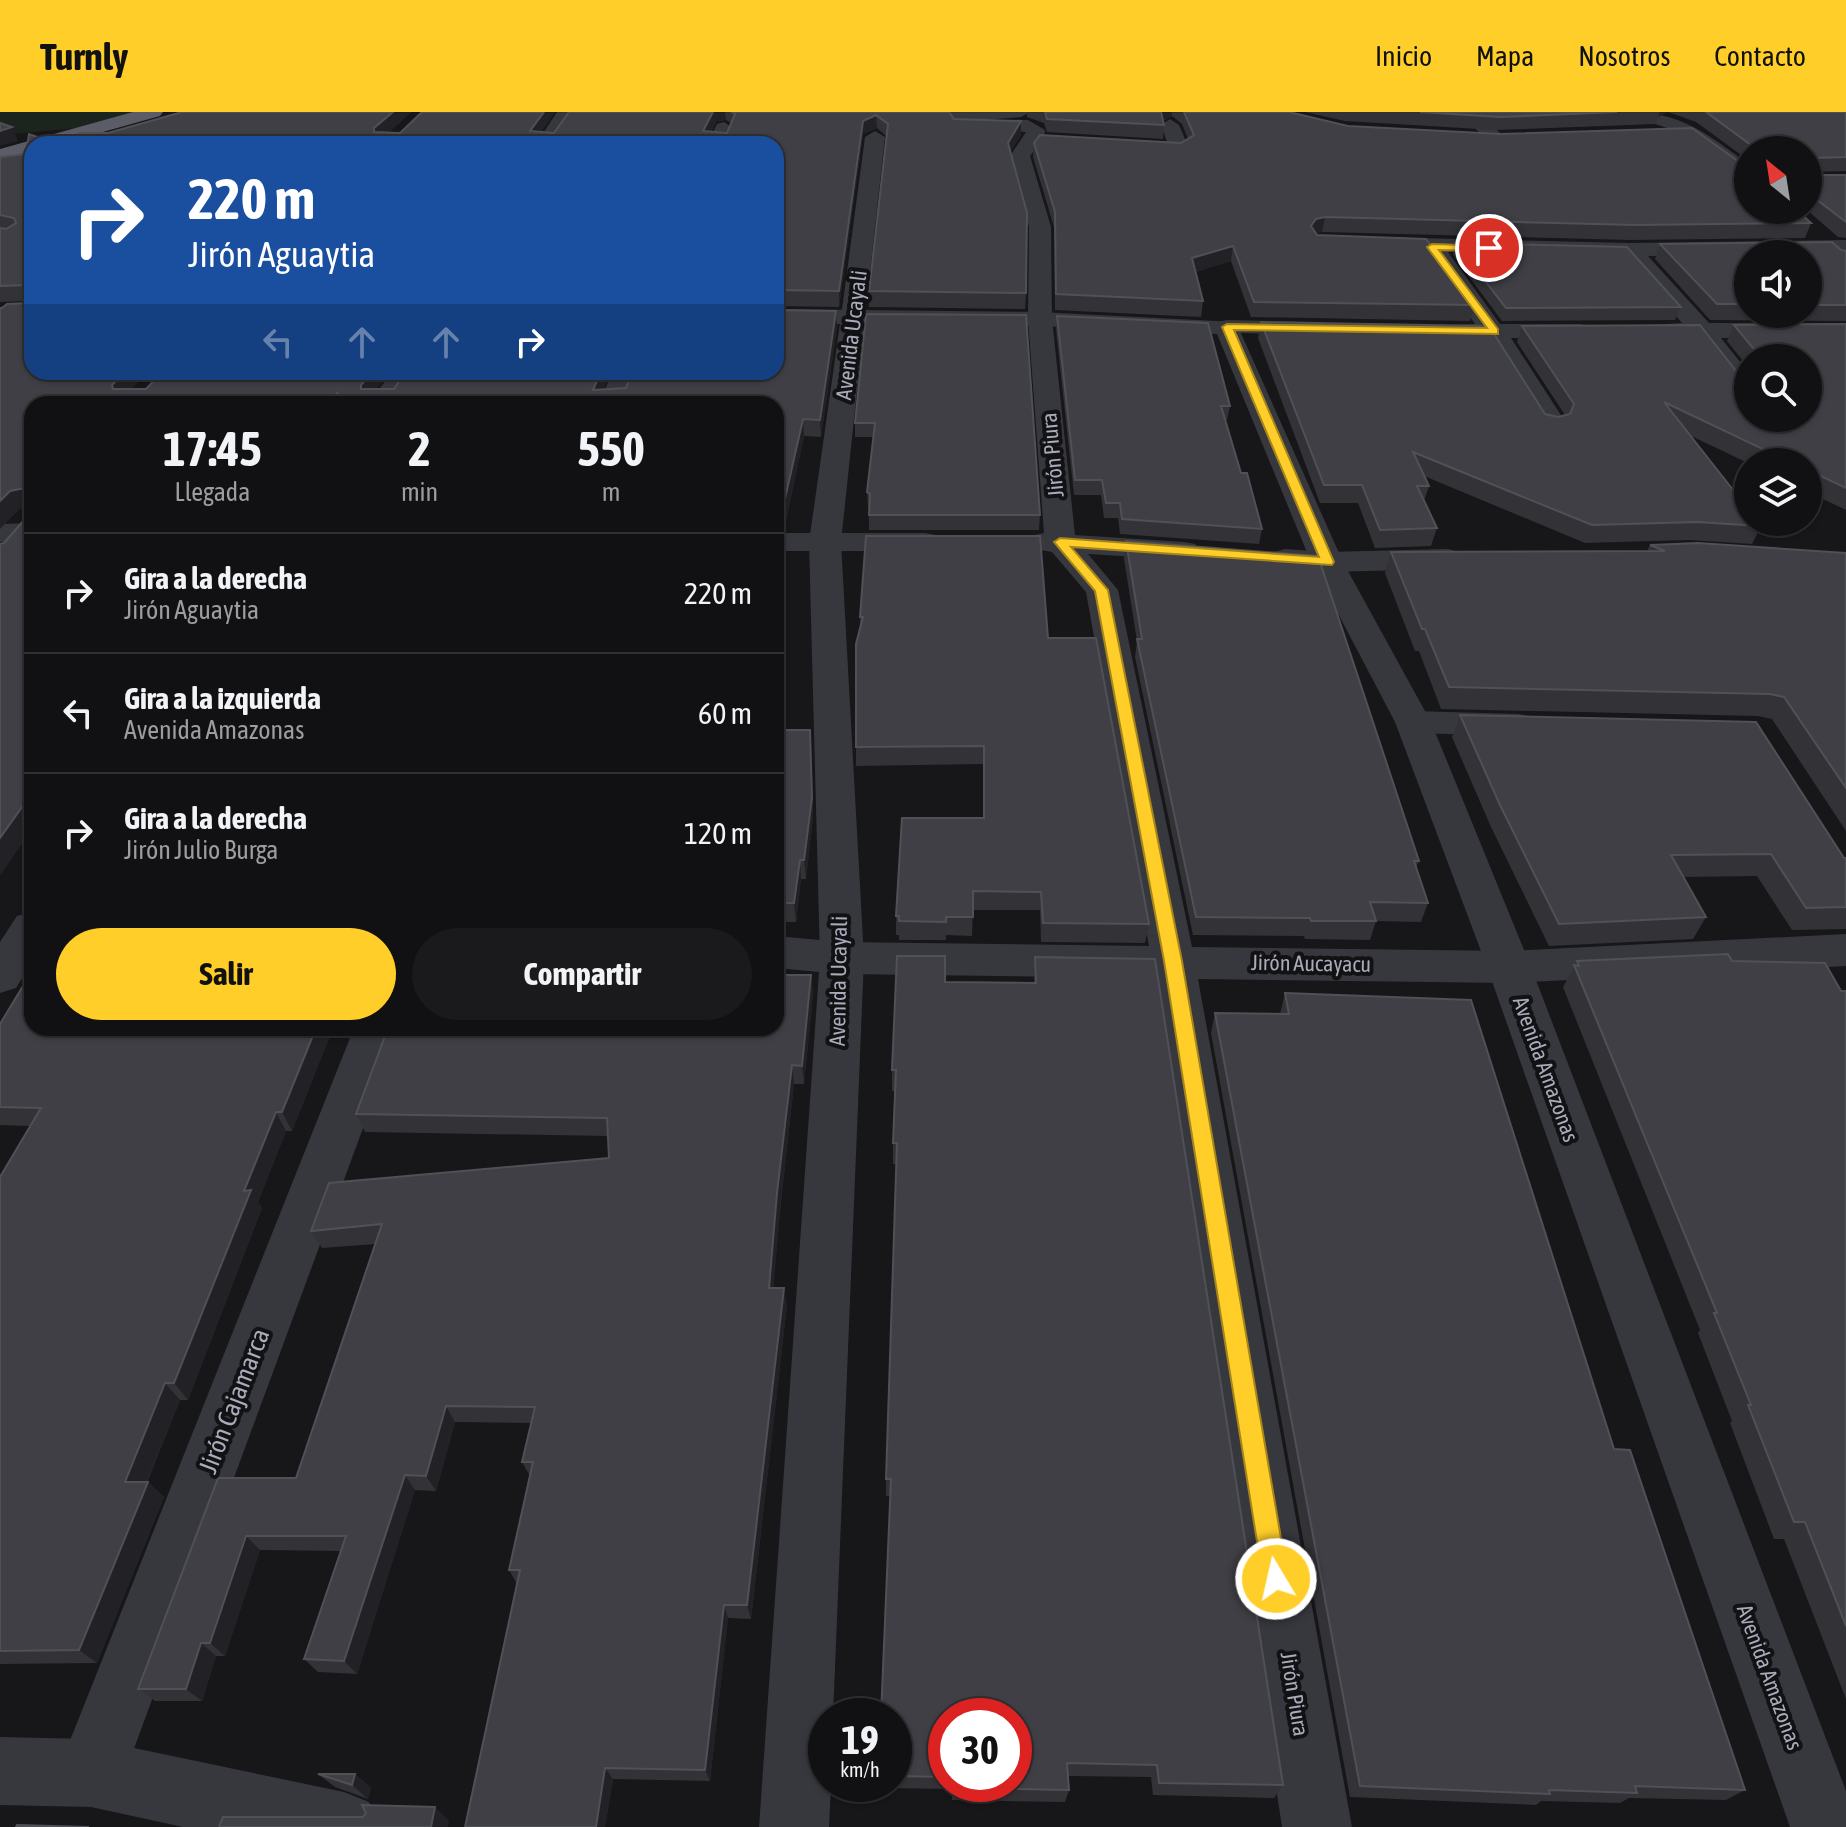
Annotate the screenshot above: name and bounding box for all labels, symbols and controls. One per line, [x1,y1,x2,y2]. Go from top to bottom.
text: Turnly [40,35,128,78]
text: Inicio [1375,40,1432,72]
text: Mapa [1476,40,1534,72]
text: Nosotros [1578,40,1670,72]
text: Contacto [1714,40,1806,72]
north arrow [1734,136,1822,224]
map controls [1734,136,1822,536]
text: 220 m [188,167,315,231]
icon: right [56,168,160,272]
pin [1455,214,1523,282]
icon: arrive [1467,226,1511,270]
text: Jirón Aguaytia [188,233,375,275]
button: sound [1734,240,1822,328]
street label: Avenida Ucayali [830,269,872,401]
icon: left [256,320,300,364]
icon: ahead [340,320,384,364]
icon: ahead [424,320,468,364]
icon: right [508,320,552,364]
button: search [1734,344,1822,432]
street label: Jirón Piura [1035,412,1069,498]
text: 17:45 [163,421,262,476]
text: 2 [408,421,431,476]
text: 550 [577,421,645,476]
button: layers [1734,448,1822,536]
text: Llegada [175,477,250,507]
text: min [401,477,438,507]
text: m [602,477,620,507]
text: Gira a la derecha [124,561,307,595]
icon: right [56,571,100,615]
text: 220 m [684,576,752,610]
text: Jirón Aguaytia [124,595,259,625]
text: Gira a la izquierda [124,681,321,715]
icon: left [56,691,100,735]
text: 60 m [698,696,752,730]
text: Avenida Amazonas [124,715,304,745]
text: Gira a la derecha [124,801,307,835]
icon: right [56,811,100,855]
text: 120 m [684,816,752,850]
text: Jirón Julio Burga [124,835,278,865]
street label: Avenida Ucayali [824,916,852,1046]
button: Salir [56,928,396,1020]
button: Compartir [412,928,752,1020]
street label: Jirón Aucayacu [1251,949,1371,977]
street label: Avenida Amazonas [1508,993,1584,1145]
street label: Jirón Cajamarca [193,1324,275,1478]
position arrow [1234,1537,1318,1621]
street label: Avenida Amazonas [1732,1601,1808,1753]
street label: Jirón Piura [1276,1650,1314,1738]
speed limit sign: 30 [928,1698,1032,1802]
text: 19 [841,1717,879,1762]
text: km/h [840,1758,880,1781]

